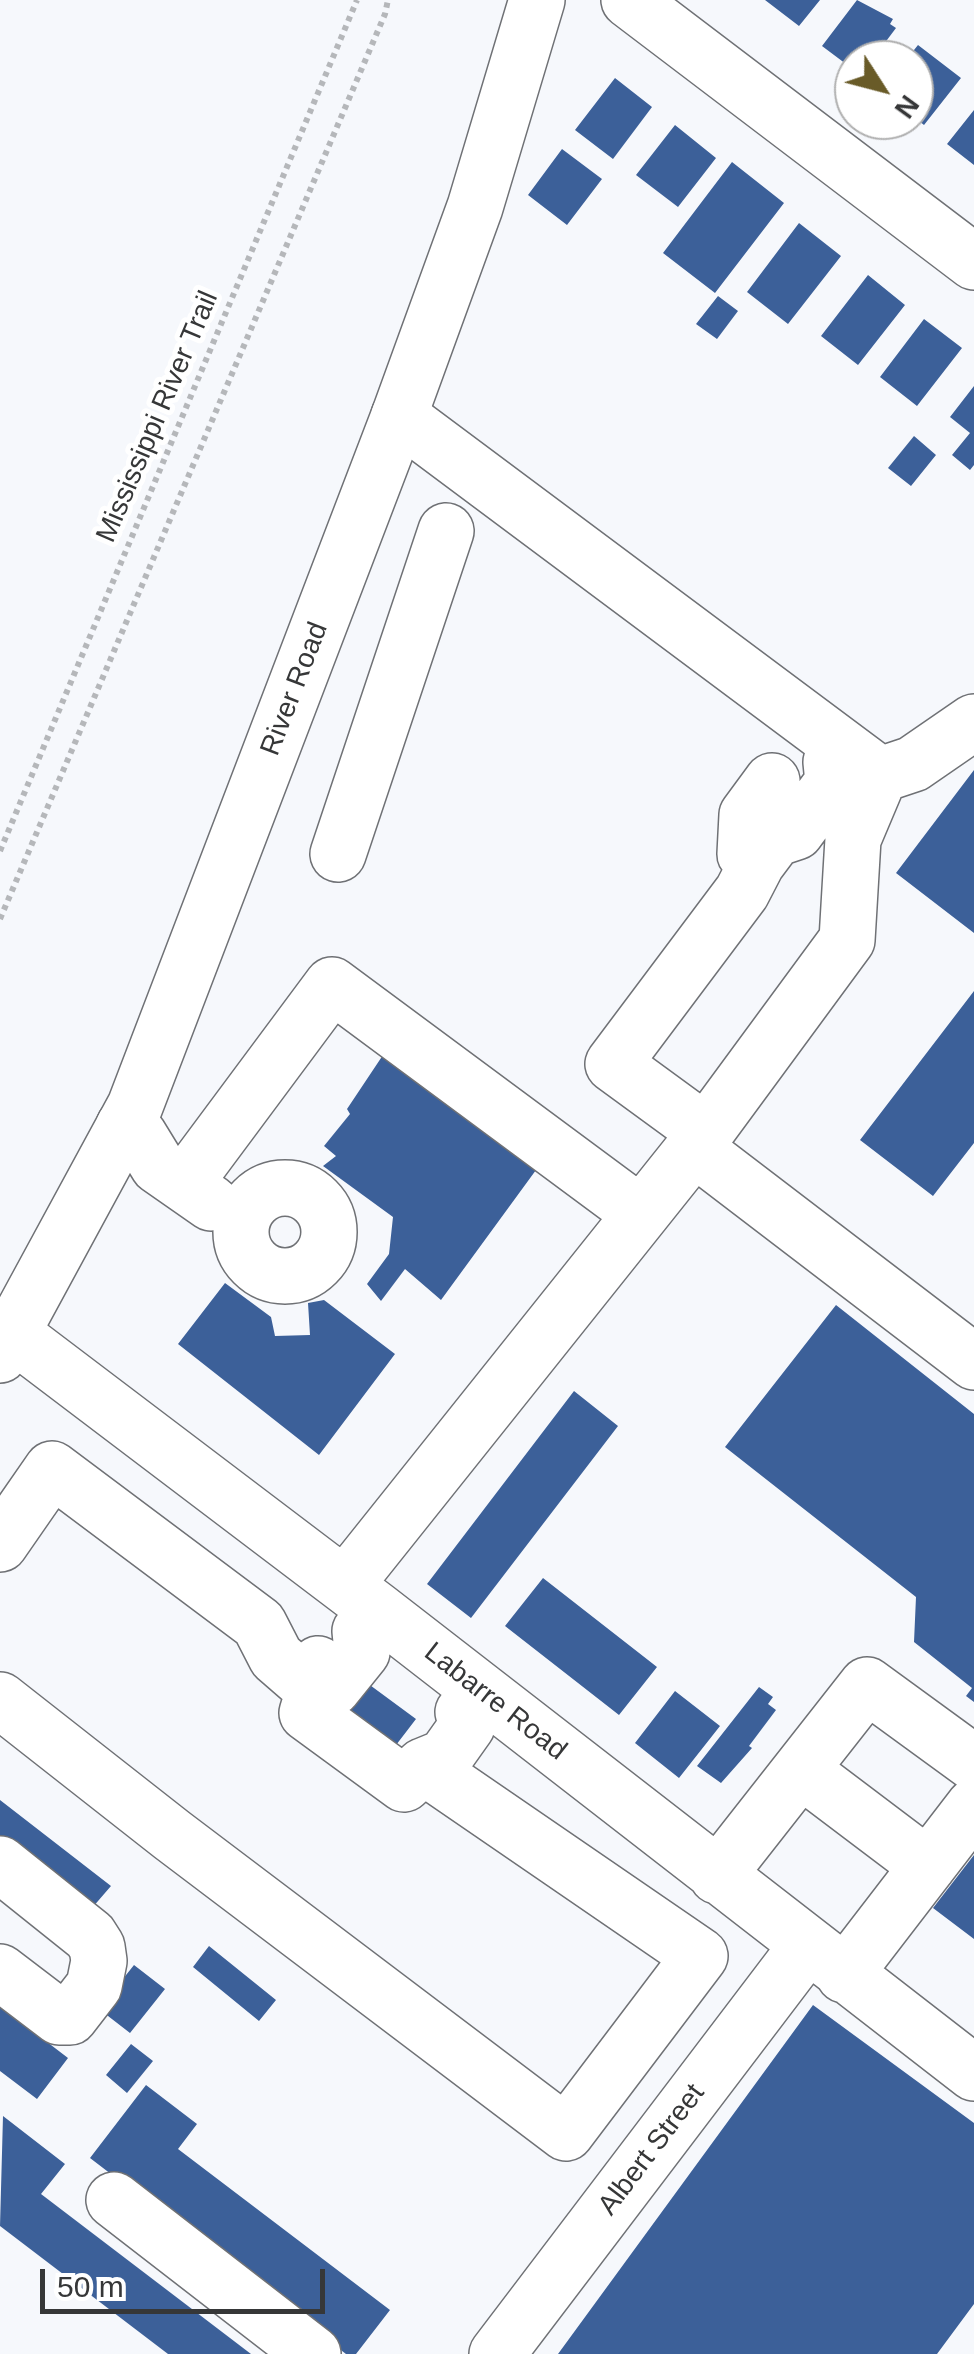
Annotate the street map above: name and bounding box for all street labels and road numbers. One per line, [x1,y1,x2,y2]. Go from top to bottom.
street label: Mississippi River Trail [90,286,226,548]
street label: River Road [254,618,336,760]
street label: Labarre Road [417,1636,573,1768]
street label: Albert Street [592,2078,712,2222]

